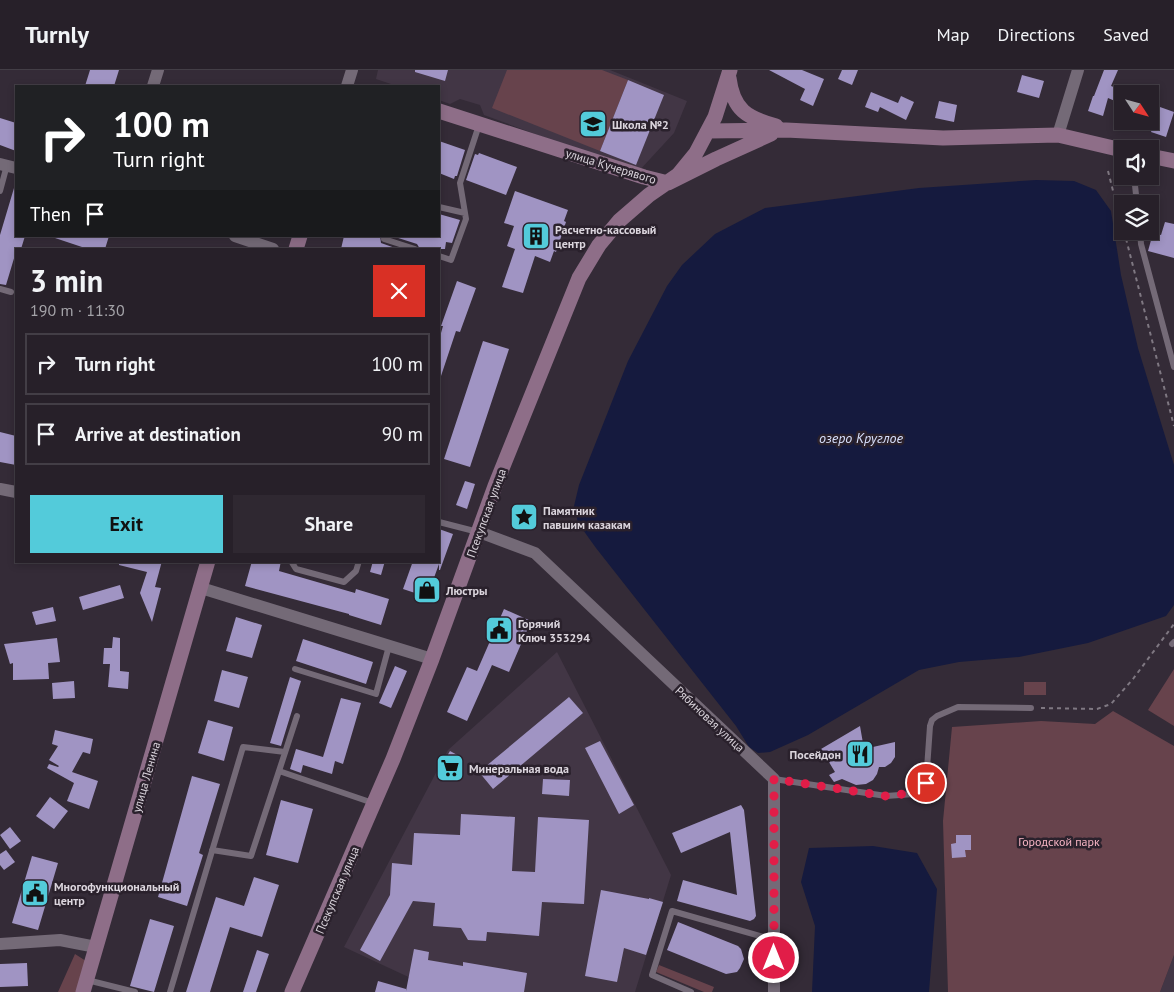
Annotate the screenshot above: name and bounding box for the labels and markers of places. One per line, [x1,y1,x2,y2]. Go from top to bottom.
school or university icon: Школа №2 [578,109,608,139]
place label: Школа №2 [612,117,669,132]
building icon: Расчетно-кассовый центр [521,221,551,251]
place label: Расчетно-кассовый центр [555,222,656,251]
place icon: Памятник павшим казакам [509,502,539,532]
place label: Памятник павшим казакам [543,503,631,532]
shop icon: Люстры [412,575,442,605]
place label: Люстры [445,583,487,598]
public building icon: Горячий Ключ 353294 [484,615,514,645]
place label: Горячий Ключ 353294 [518,616,590,645]
restaurant icon: Посейдон [845,739,875,769]
place label: Посейдон [790,747,841,762]
supermarket icon: Минеральная вода [435,753,465,783]
place label: Минеральная вода [469,761,569,776]
pin [905,762,947,804]
public building icon: Многофункциональный центр [20,878,50,908]
place label: Многофункциональный центр [54,879,179,908]

